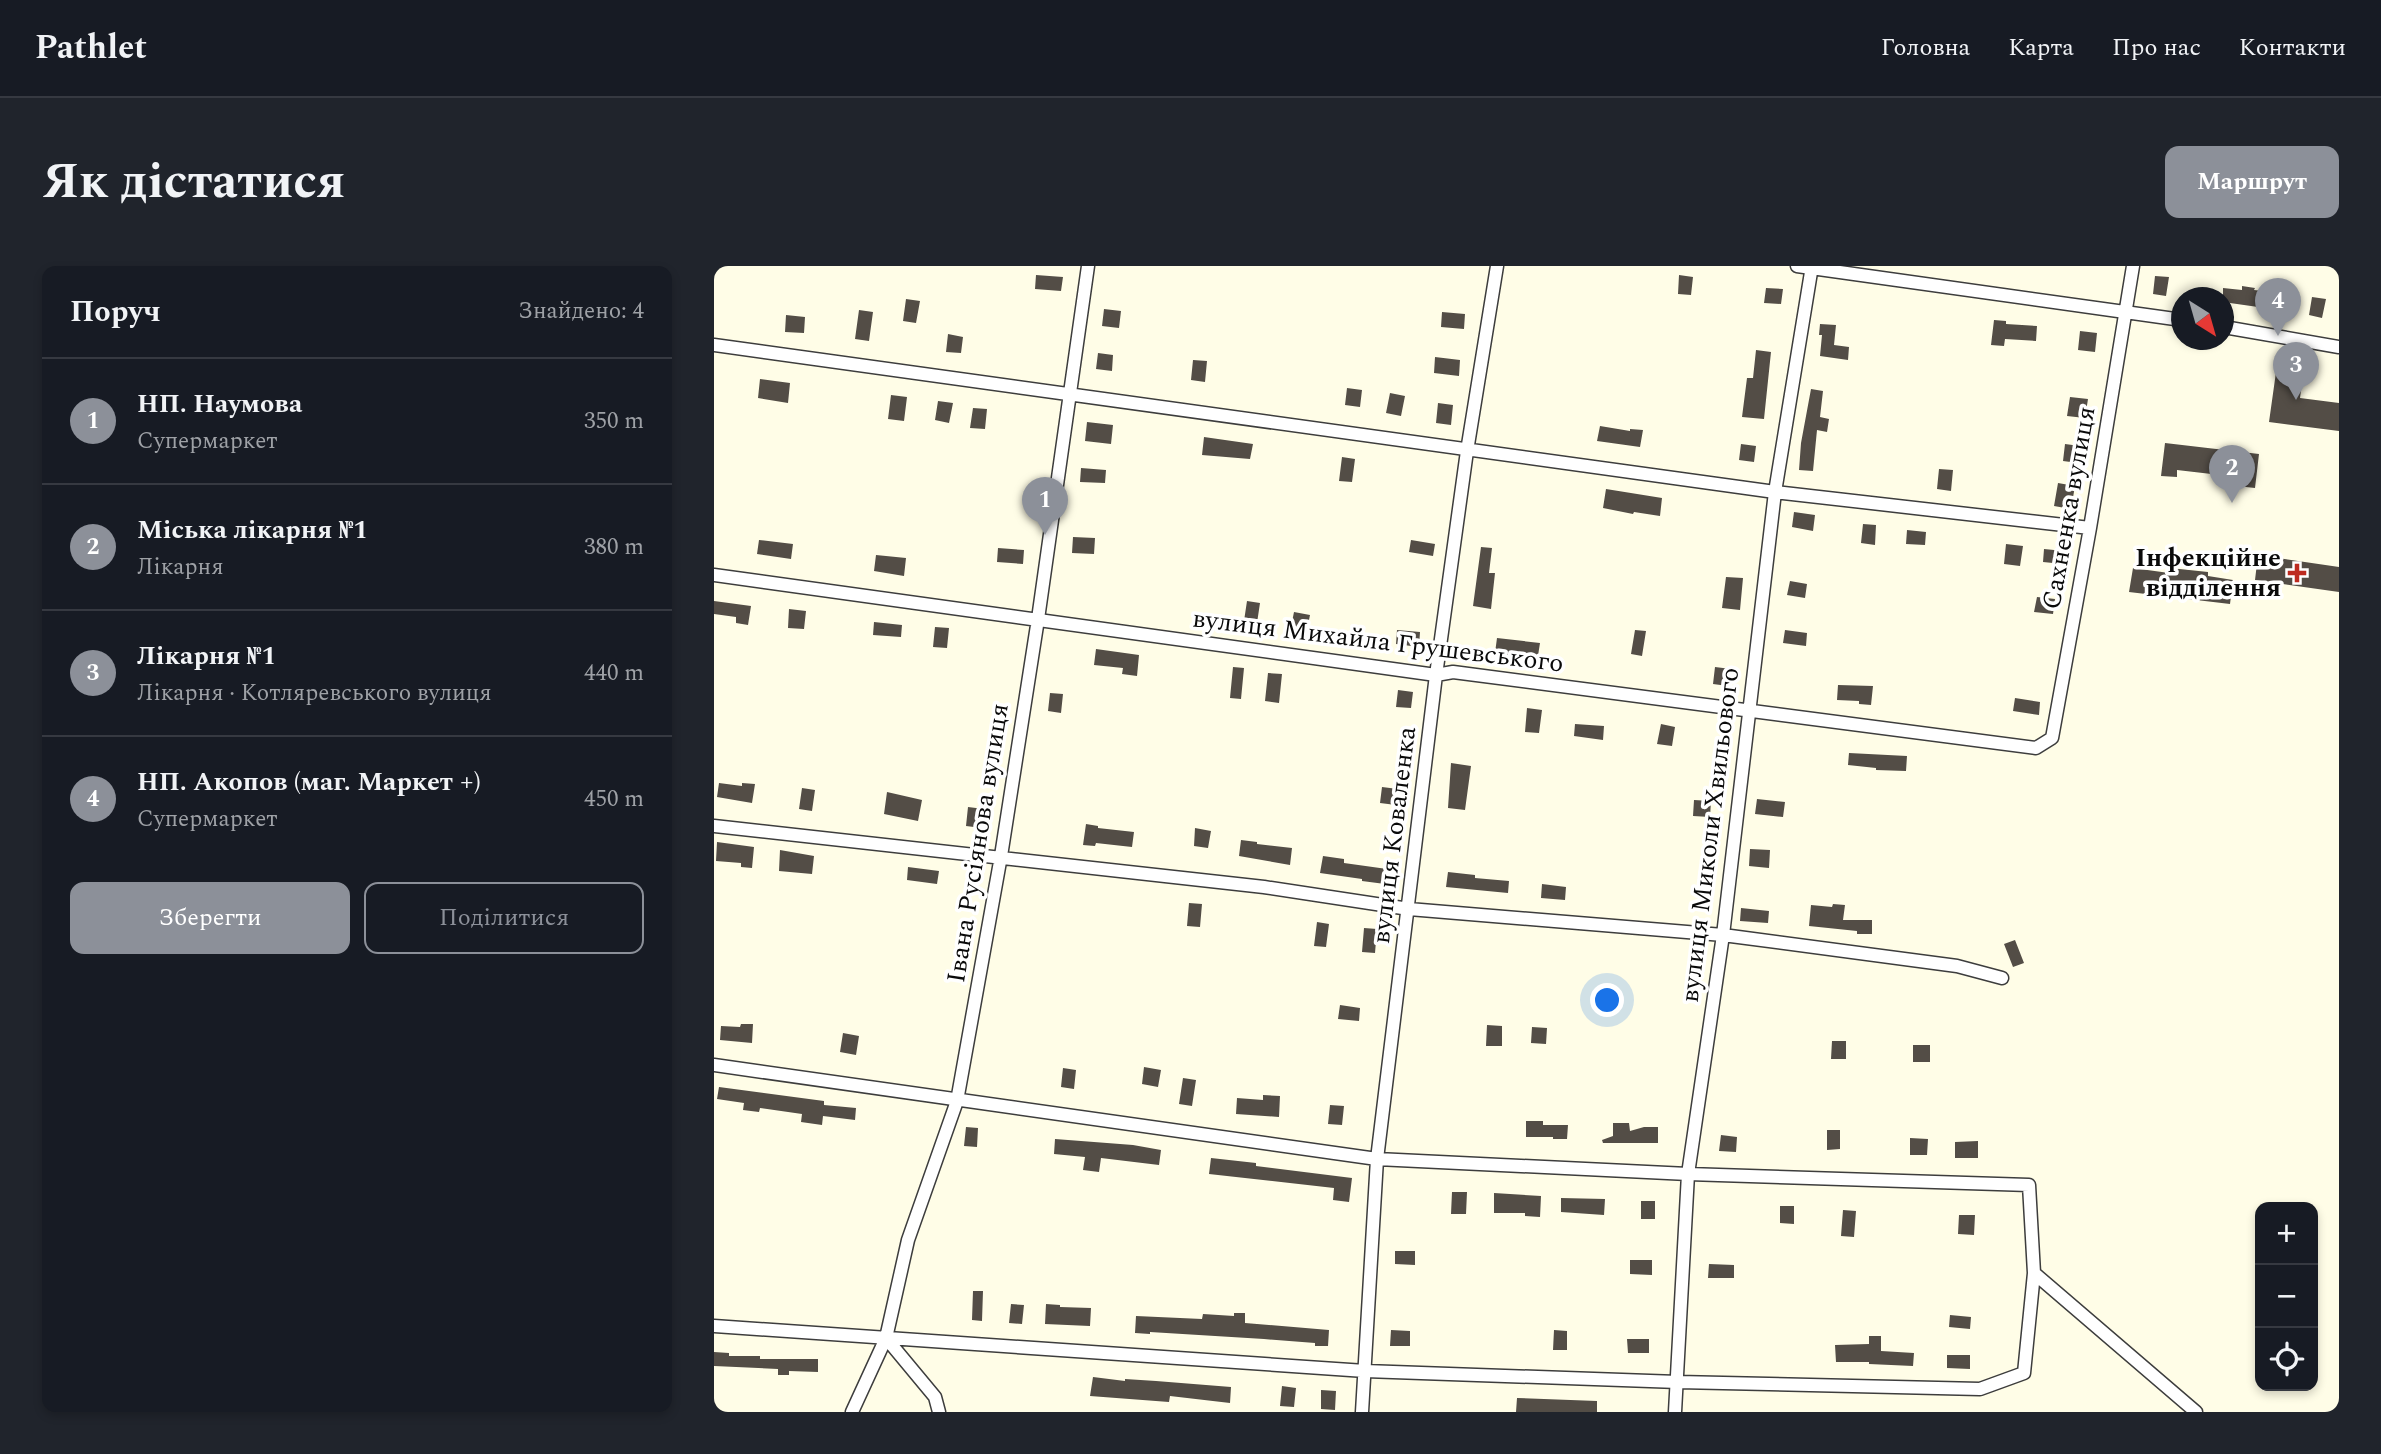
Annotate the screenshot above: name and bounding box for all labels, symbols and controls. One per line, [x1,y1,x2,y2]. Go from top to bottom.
text: Pathlet [35,23,147,73]
text: Головна [1881,30,1970,66]
text: Карта [2008,30,2074,66]
text: Про нас [2112,30,2201,66]
text: Контакти [2239,30,2346,66]
text: Як дістатися [42,145,345,220]
button: Маршрут [2165,146,2339,218]
pin: 4 [2255,278,2301,336]
north arrow [2171,287,2234,350]
text: Поруч [70,289,161,335]
text: Знайдено: 4 [518,294,644,329]
pin: 3 [2273,342,2319,400]
text: НП. Наумова [137,384,303,424]
street label: Сахненка вулиця [2031,403,2107,613]
text: 1 [87,404,99,439]
text: 350 m [584,404,644,439]
text: Супермаркет [137,424,278,459]
pin: 2 [2209,445,2255,503]
pin: 1 [1022,477,1068,535]
text: Міська лікарня №1 [137,510,368,550]
text: 2 [87,530,99,565]
text: 380 m [584,530,644,565]
place label: Інфекційне відділення [2135,538,2281,608]
text: Лікарня [137,550,223,585]
marker: Інфекційне відділення [2287,563,2307,583]
street label: вулиця Михайла Грушевського [1190,598,1566,684]
text: Лікарня №1 [137,636,276,676]
text: 3 [87,656,99,691]
text: 440 m [584,656,644,691]
street label: вулиця Миколи Хвильового [1670,665,1750,1005]
text: Лікарня · Котляревського вулиця [137,676,492,711]
street label: Івана Русіянова вулиця [936,700,1020,986]
street label: вулиця Коваленка [1361,724,1427,946]
text: НП. Акопов (маг. Маркет +) [137,762,481,802]
text: 4 [87,782,99,817]
text: 450 m [584,782,644,817]
text: Супермаркет [137,802,278,837]
button: Зберегти [70,882,350,954]
button: Поділитися [364,882,644,954]
your location [1590,983,1624,1017]
map controls [2255,1202,2318,1391]
button: + [2255,1202,2318,1265]
button: − [2255,1265,2318,1328]
button: locate [2255,1328,2318,1391]

